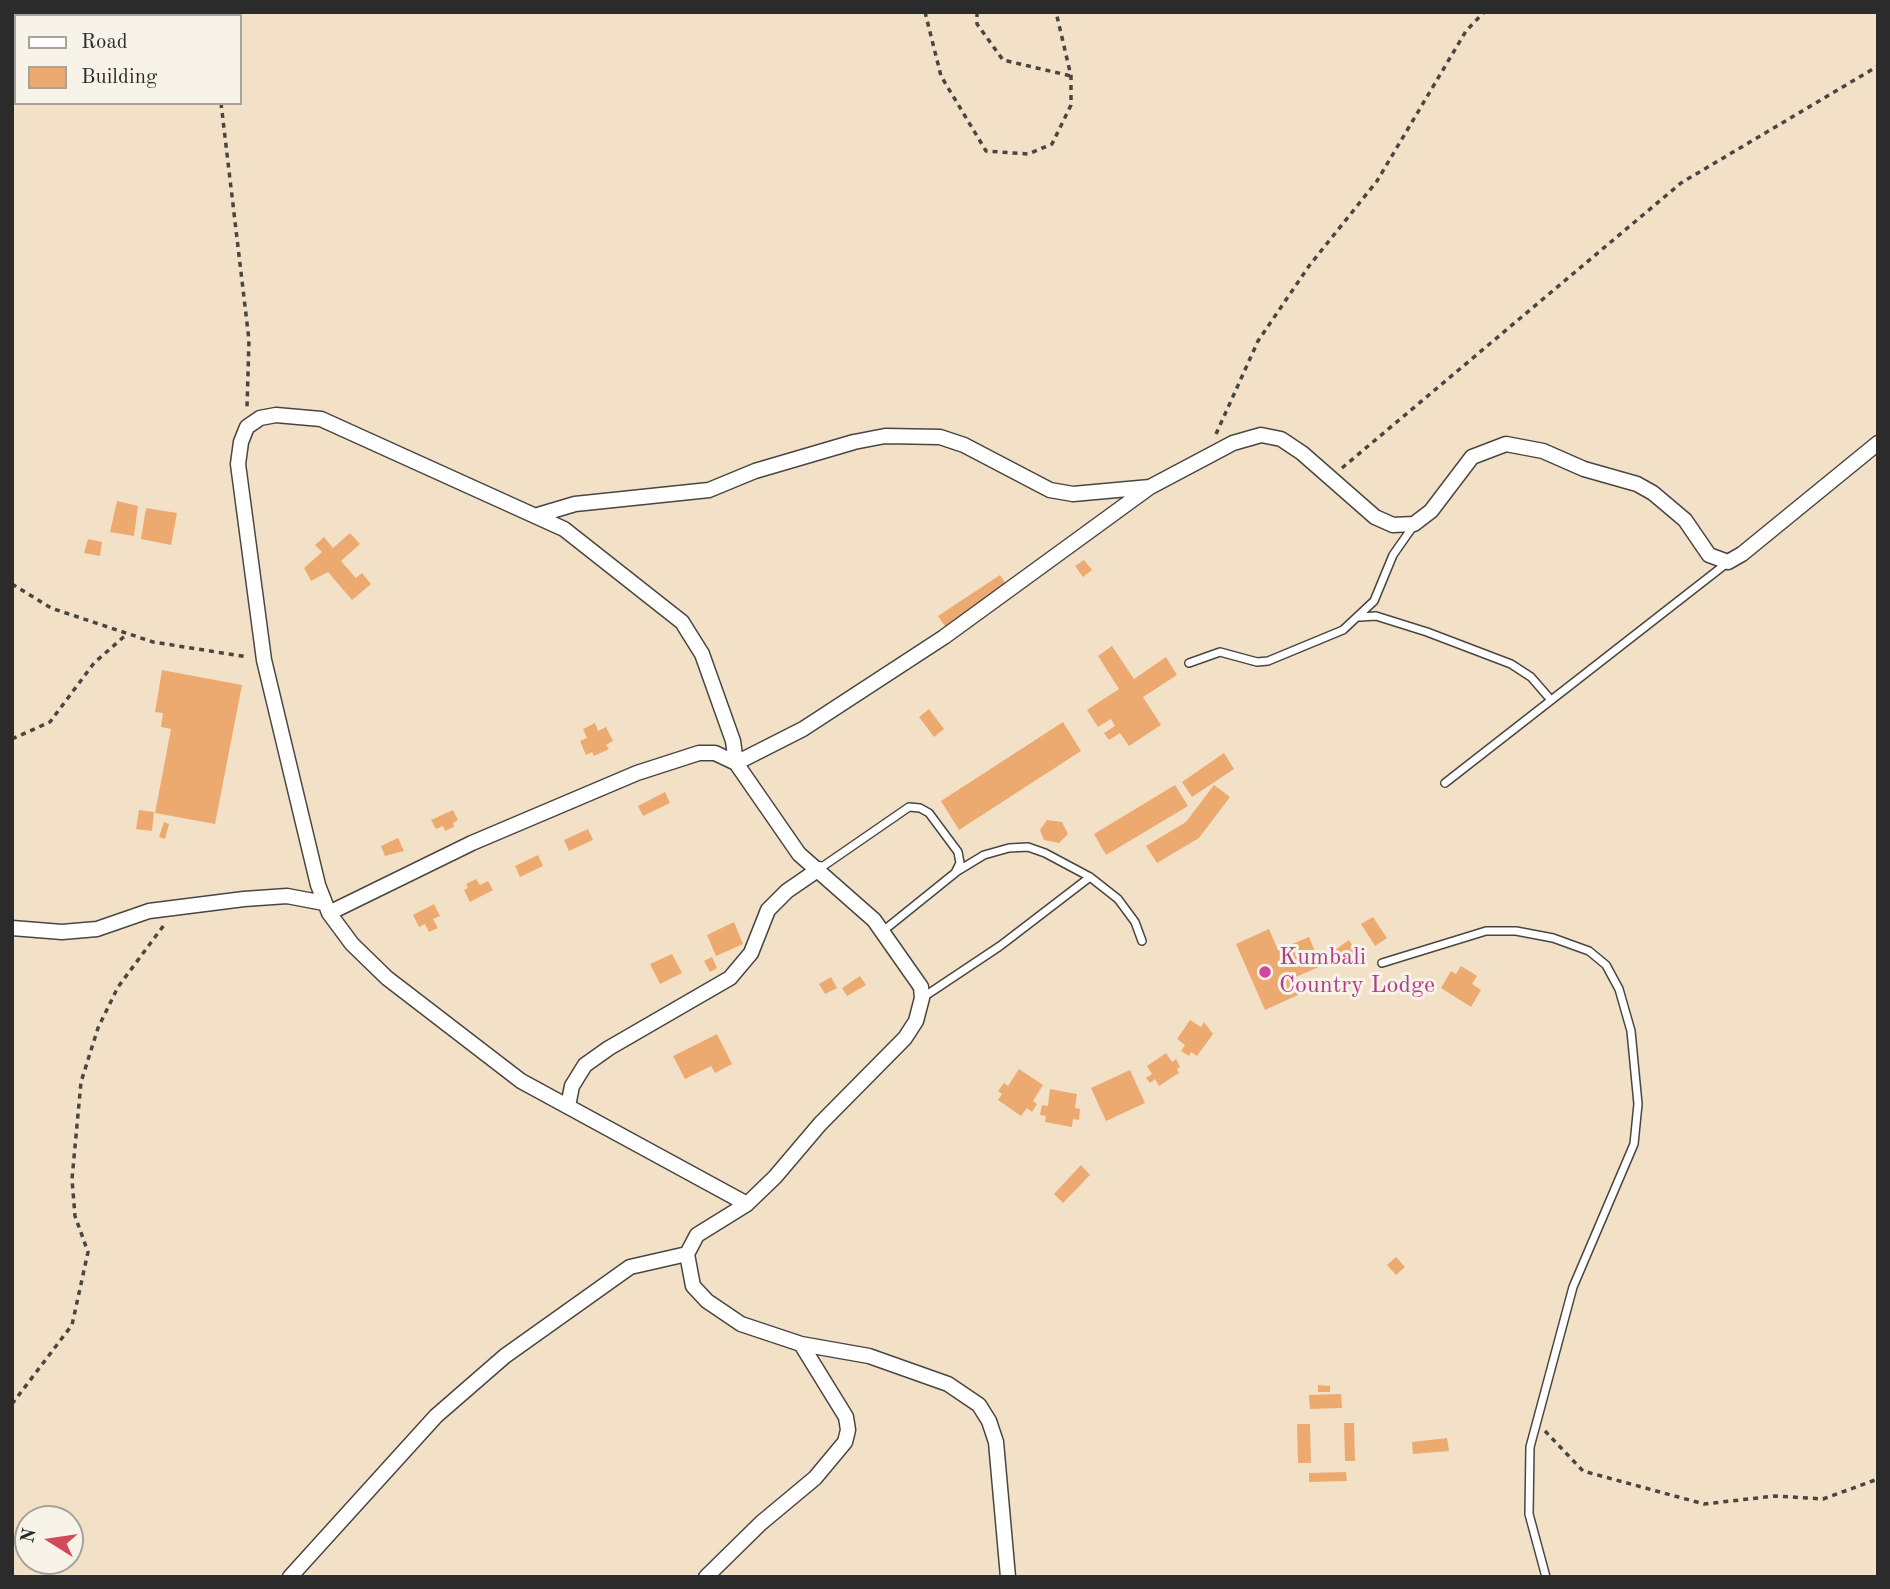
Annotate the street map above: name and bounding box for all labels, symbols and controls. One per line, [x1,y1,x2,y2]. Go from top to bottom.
legend [14,14,242,105]
text: Road [81,32,128,53]
text: Building [81,67,157,88]
place label: Kumbali Country Lodge [1279,944,1435,1000]
marker: Kumbali Country Lodge [1257,964,1273,980]
north arrow [14,1505,84,1575]
text: N [19,1527,41,1545]

